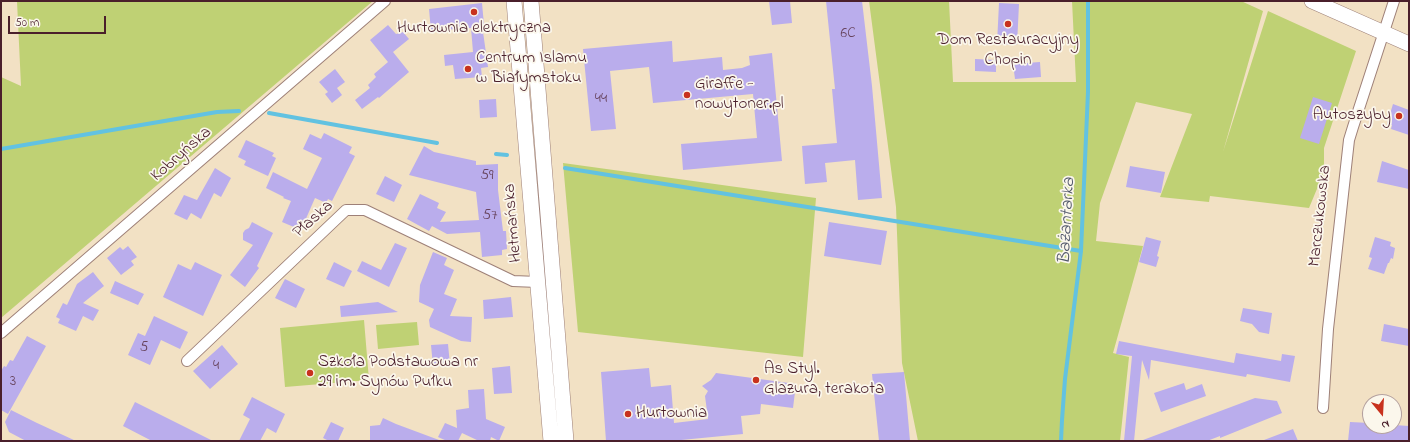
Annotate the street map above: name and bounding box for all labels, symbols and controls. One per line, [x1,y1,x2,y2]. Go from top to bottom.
marker: Hurtownia elektryczna [469,7,479,17]
scale bar [10,8,108,34]
text: 50 m [15,14,39,32]
place label: Hurtownia elektryczna [397,19,551,39]
marker: Dom Restauracyjny Chopin [1003,19,1013,29]
house number: 6C [841,26,855,44]
place label: Dom Restauracyjny Chopin [937,31,1079,71]
place label: Centrum Islamu w Białymstoku [476,49,587,89]
marker: Centrum Islamu w Białymstoku [463,64,473,74]
place label: Giraffe - nowytoner.pl [695,75,784,115]
marker: Giraffe - nowytoner.pl [682,90,692,100]
house number: 44 [595,91,607,109]
place label: Autoszyby [1313,106,1391,126]
marker: Autoszyby [1394,111,1404,121]
street label: Kobryńska [147,123,217,187]
street label: Marczukowska [1306,164,1336,268]
house number: 59 [480,168,494,186]
water label: Bażantarka [1055,177,1081,265]
street label: Hetmańska [500,183,528,263]
street label: Płaska [290,197,338,243]
house number: 57 [483,208,497,226]
house number: 5 [140,340,148,358]
place label: Szkoła Podstawowa nr 29 im. Synów Pułku [318,353,478,393]
house number: 4 [213,358,219,376]
place label: As Styl. Glazura, terakota [764,360,884,400]
marker: Szkoła Podstawowa nr 29 im. Synów Pułku [305,368,315,378]
house number: 3 [10,374,16,392]
marker: As Styl. Glazura, terakota [751,375,761,385]
north arrow [1362,394,1402,434]
place label: Hurtownia [636,404,707,424]
marker: Hurtownia [623,409,633,419]
text: N [1379,416,1391,433]

